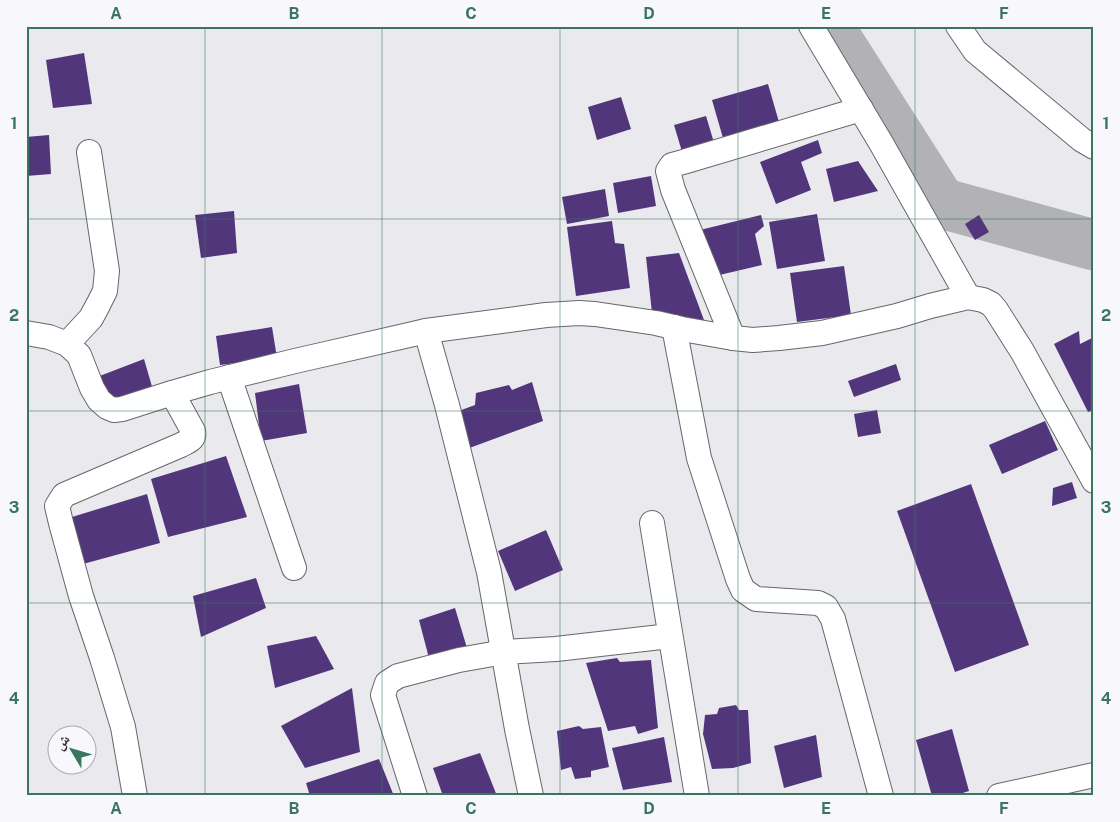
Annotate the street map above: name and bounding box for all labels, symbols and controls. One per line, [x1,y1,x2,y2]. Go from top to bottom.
text: A [110,4,122,23]
text: B [289,4,300,23]
text: C [465,4,477,23]
text: D [643,4,655,23]
text: E [821,4,831,23]
text: F [999,4,1009,23]
text: 1 [11,114,17,133]
text: 1 [1103,114,1109,133]
text: 2 [9,306,19,325]
text: 2 [1101,306,1111,325]
text: 3 [9,498,19,517]
text: 3 [1101,498,1111,517]
text: 4 [9,689,20,708]
text: 4 [1101,689,1112,708]
north arrow [48,724,98,774]
text: ش [51,731,74,753]
text: A [110,799,122,818]
text: B [289,799,300,818]
text: C [465,799,477,818]
text: D [643,799,655,818]
text: E [821,799,831,818]
text: F [999,799,1009,818]

